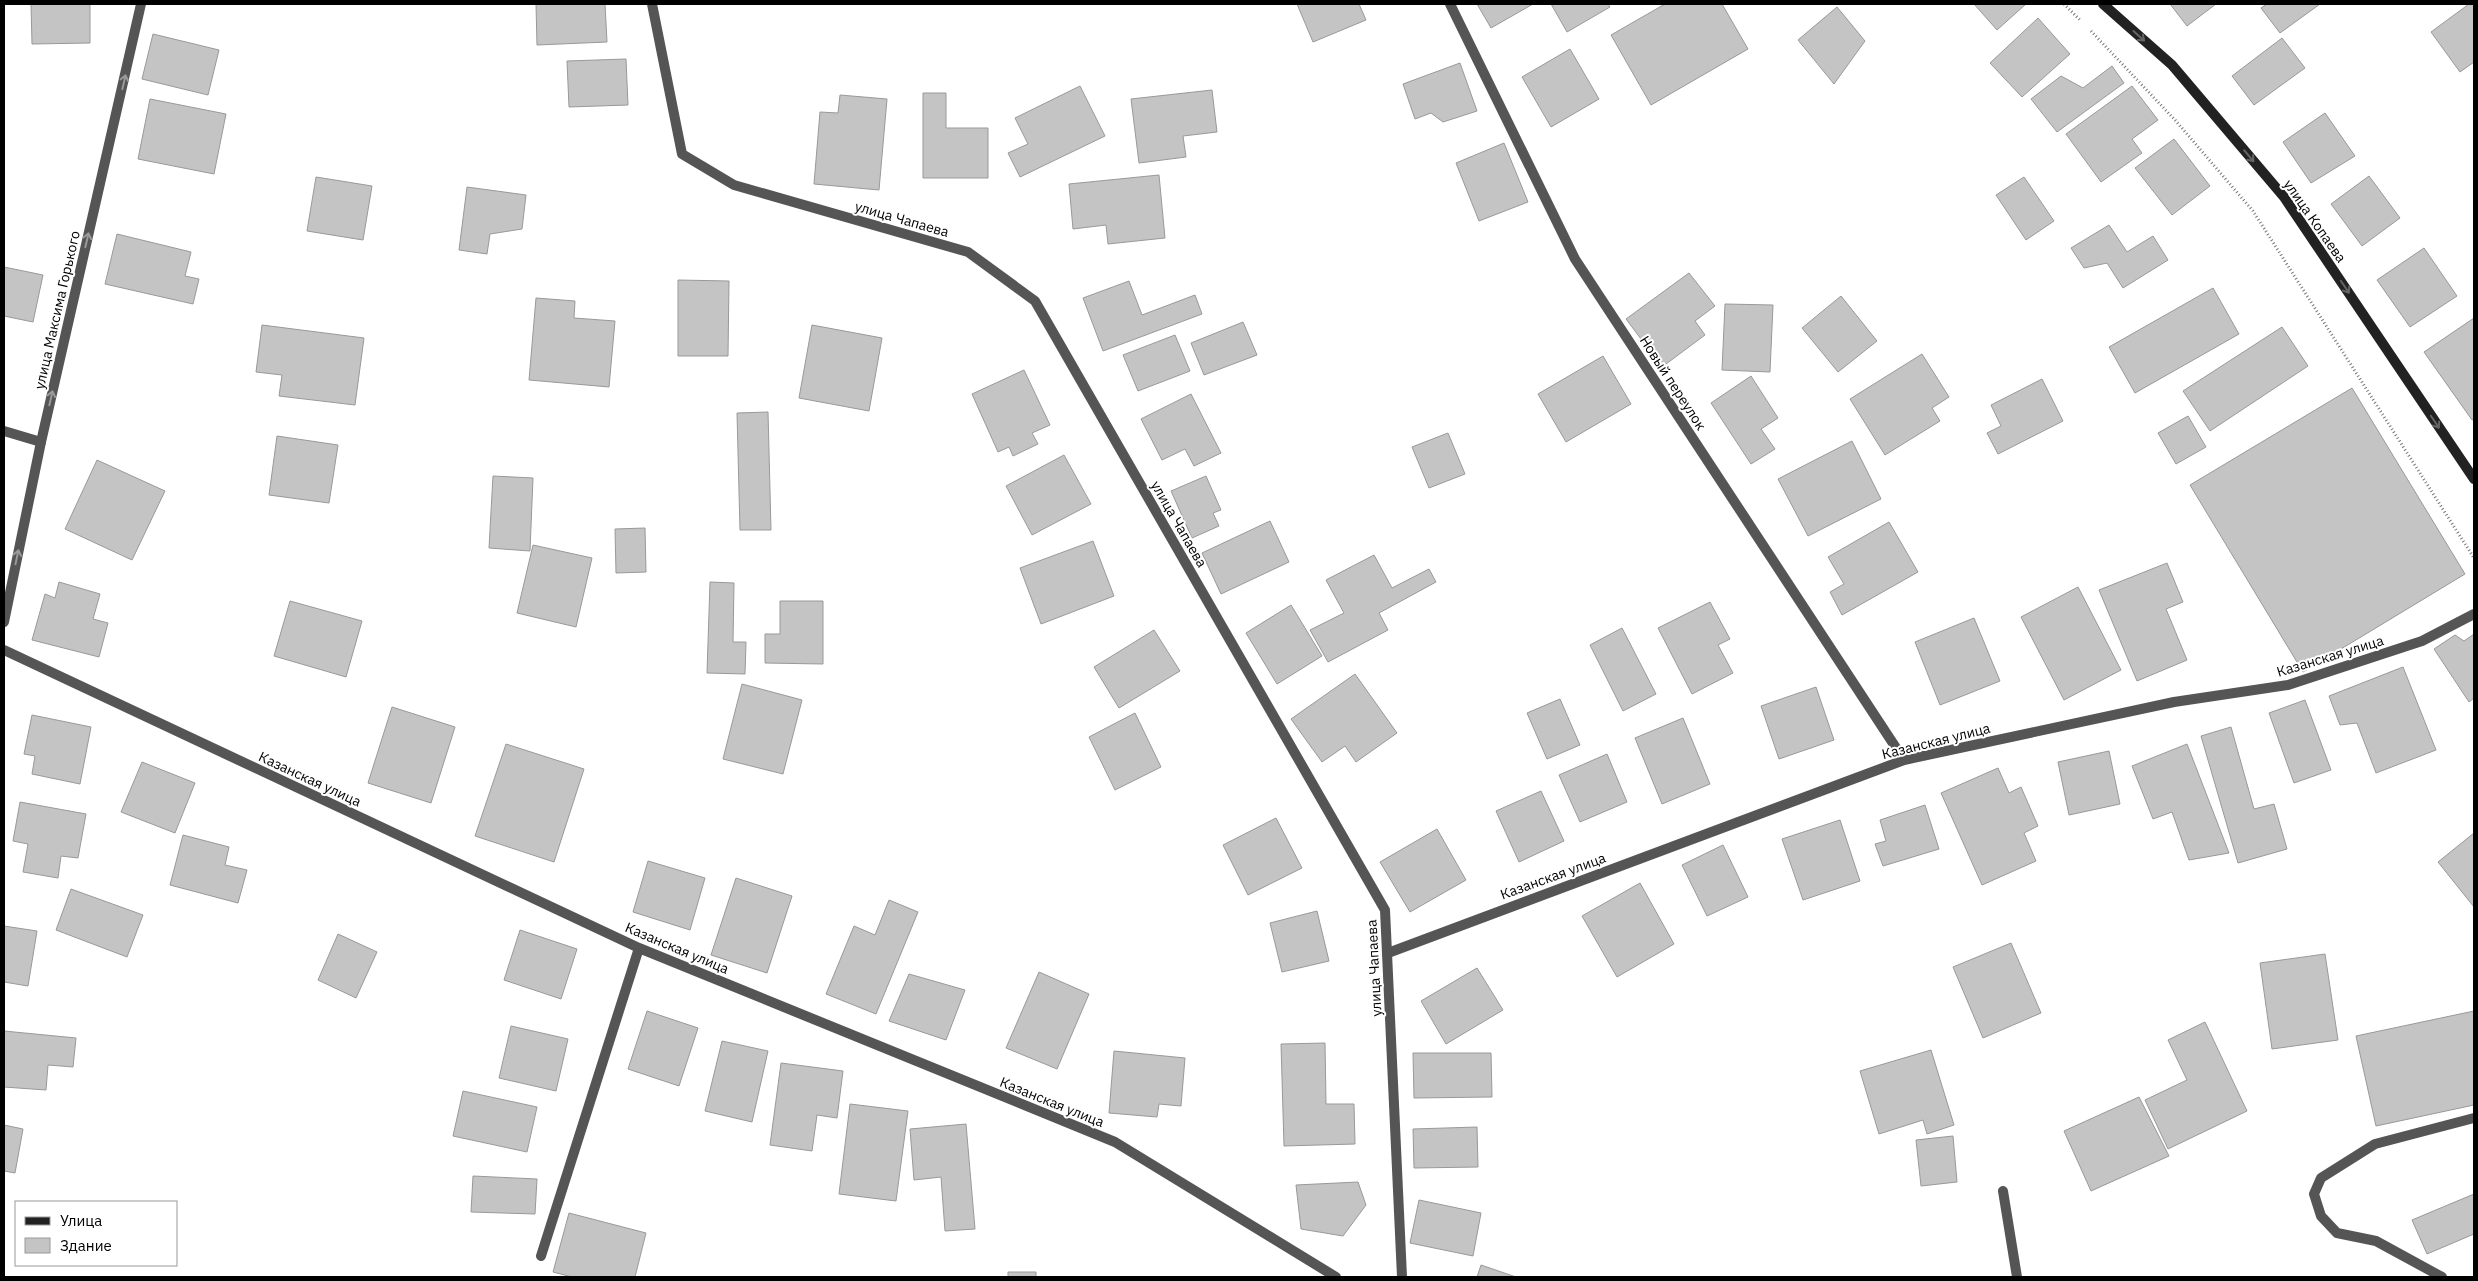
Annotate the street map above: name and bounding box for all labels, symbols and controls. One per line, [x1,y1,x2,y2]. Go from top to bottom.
one-way arrow [2133,30,2146,42]
one-way arrow [120,74,129,90]
one-way arrow [2243,149,2254,162]
street label: улица Копаева [2280,176,2351,266]
street label: улица Чапаева [853,197,952,241]
street label: улица Максима Горького [30,229,84,391]
one-way arrow [83,232,92,248]
one-way arrow [2339,280,2350,294]
street label: Новый переулок [1636,332,1710,434]
one-way arrow [47,391,56,407]
one-way arrow [2430,414,2440,428]
street label: улица Чапаева [1147,477,1211,571]
one-way arrow [13,550,22,566]
street label: Казанская улица [2274,631,2386,681]
street label: Казанская улица [1880,719,1993,763]
street label: Казанская улица [256,747,365,811]
street label: Казанская улица [1498,848,1609,903]
street label: Казанская улица [622,918,732,978]
street label: улица Чапаева [1362,919,1386,1017]
street label: Казанская улица [997,1073,1107,1131]
legend [15,1201,178,1266]
text: Улица [60,1211,102,1230]
text: Здание [60,1236,112,1255]

